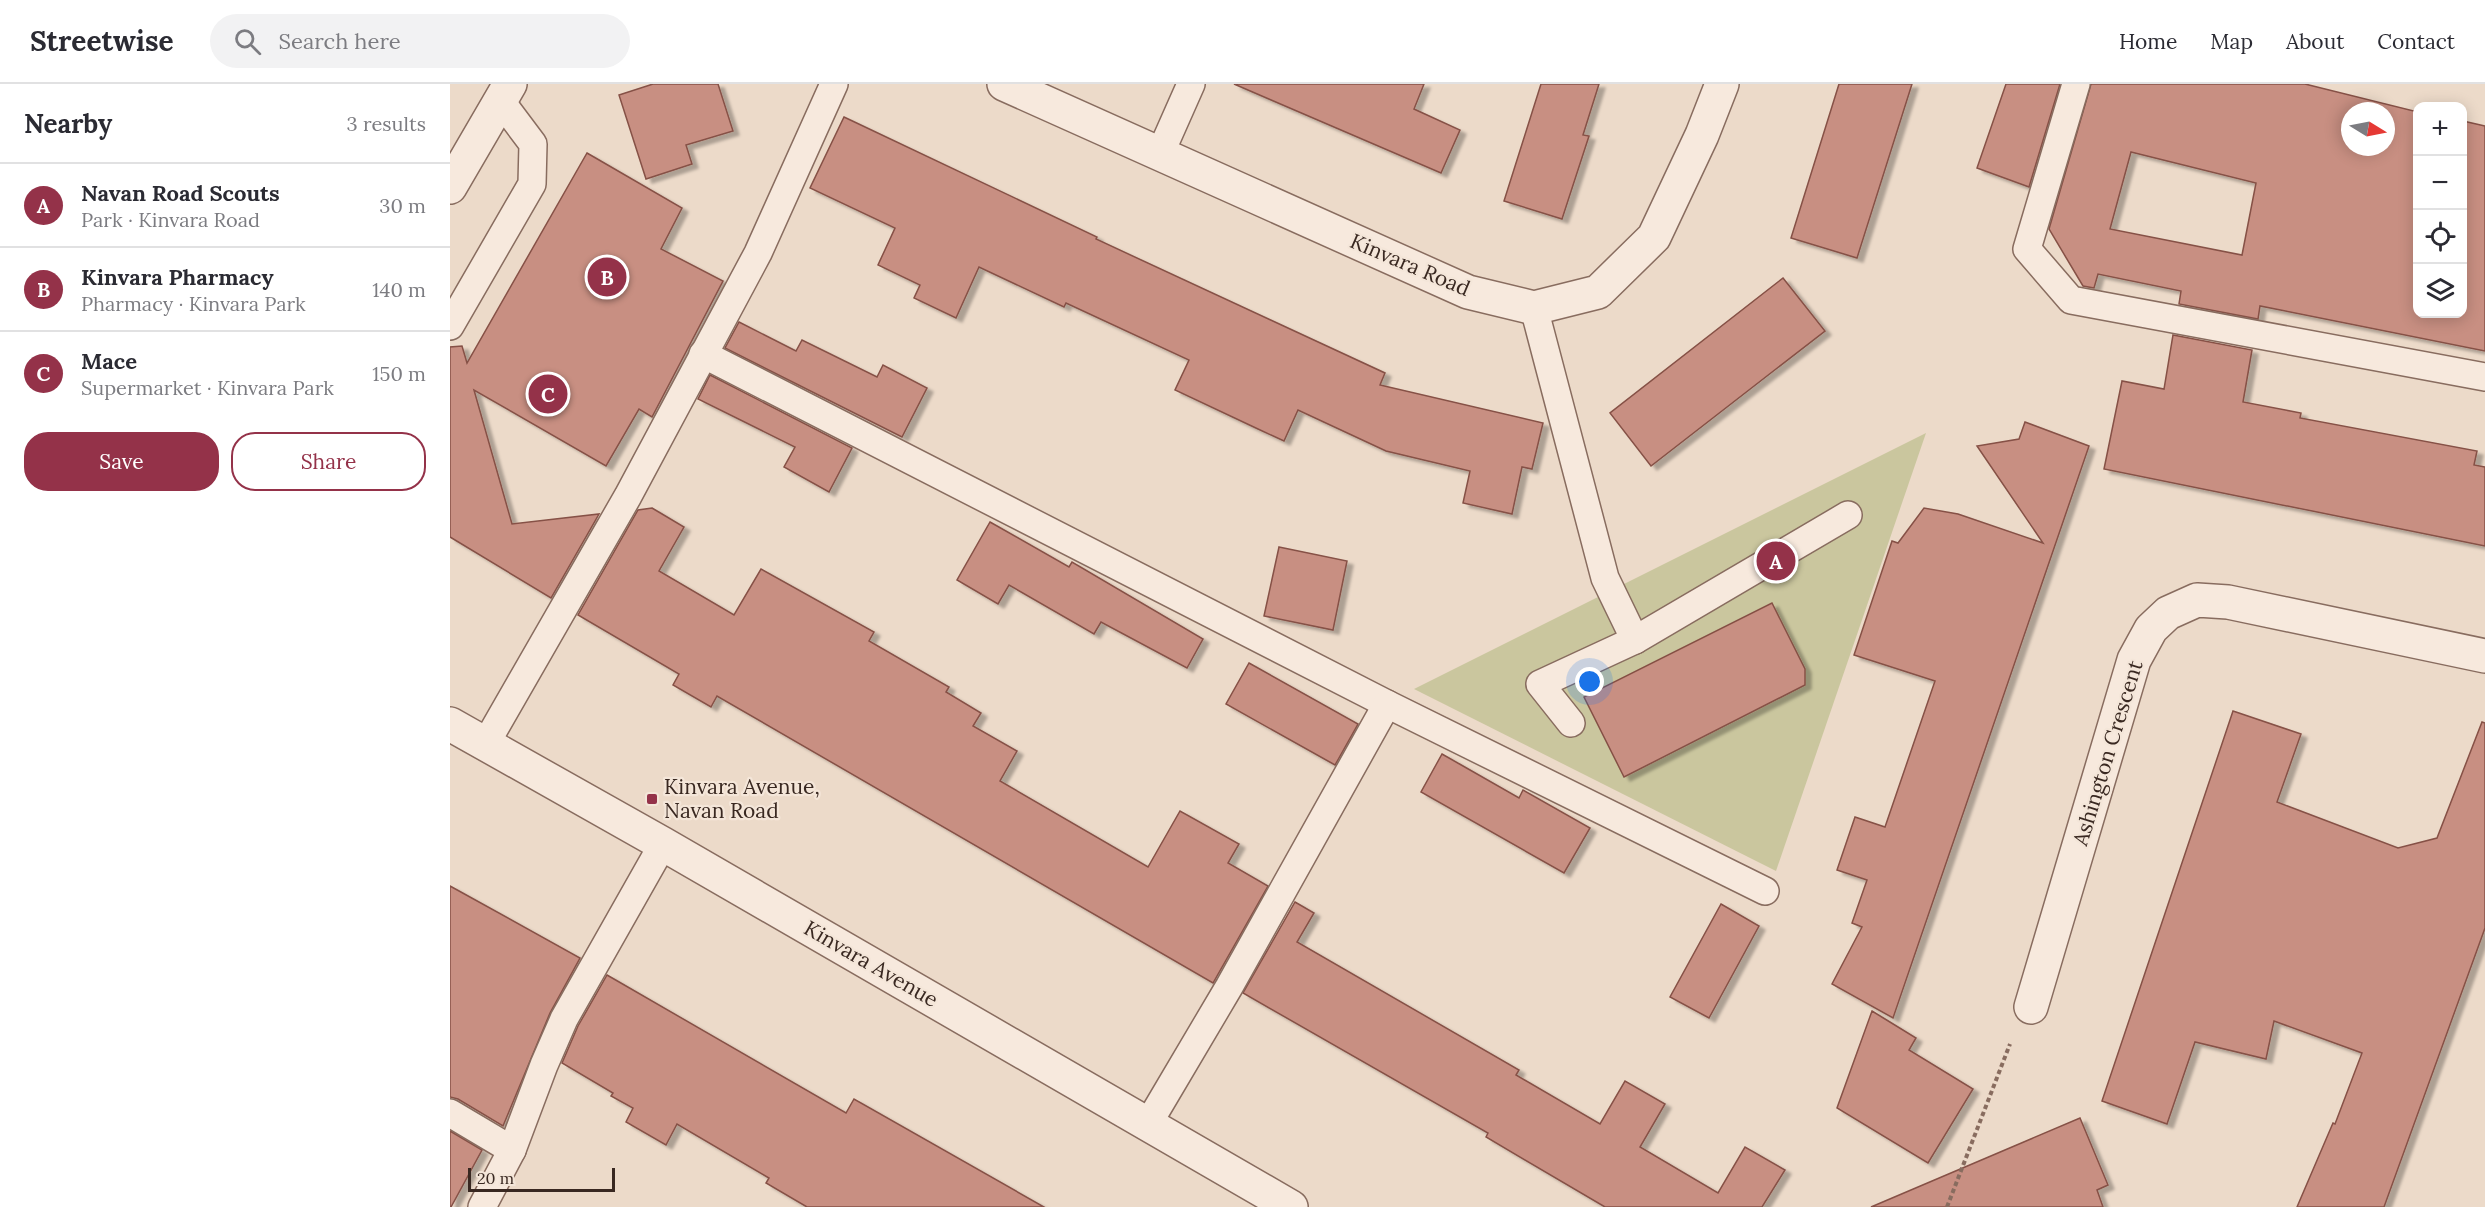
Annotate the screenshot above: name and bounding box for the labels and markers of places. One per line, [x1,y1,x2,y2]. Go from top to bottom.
pin: B [588,254,626,300]
pin: C [528,372,568,416]
pin: A [1756,538,1796,584]
place label: Kinvara Avenue, Navan Road [664,773,820,824]
marker: Kinvara Avenue, Navan Road [645,792,659,806]

